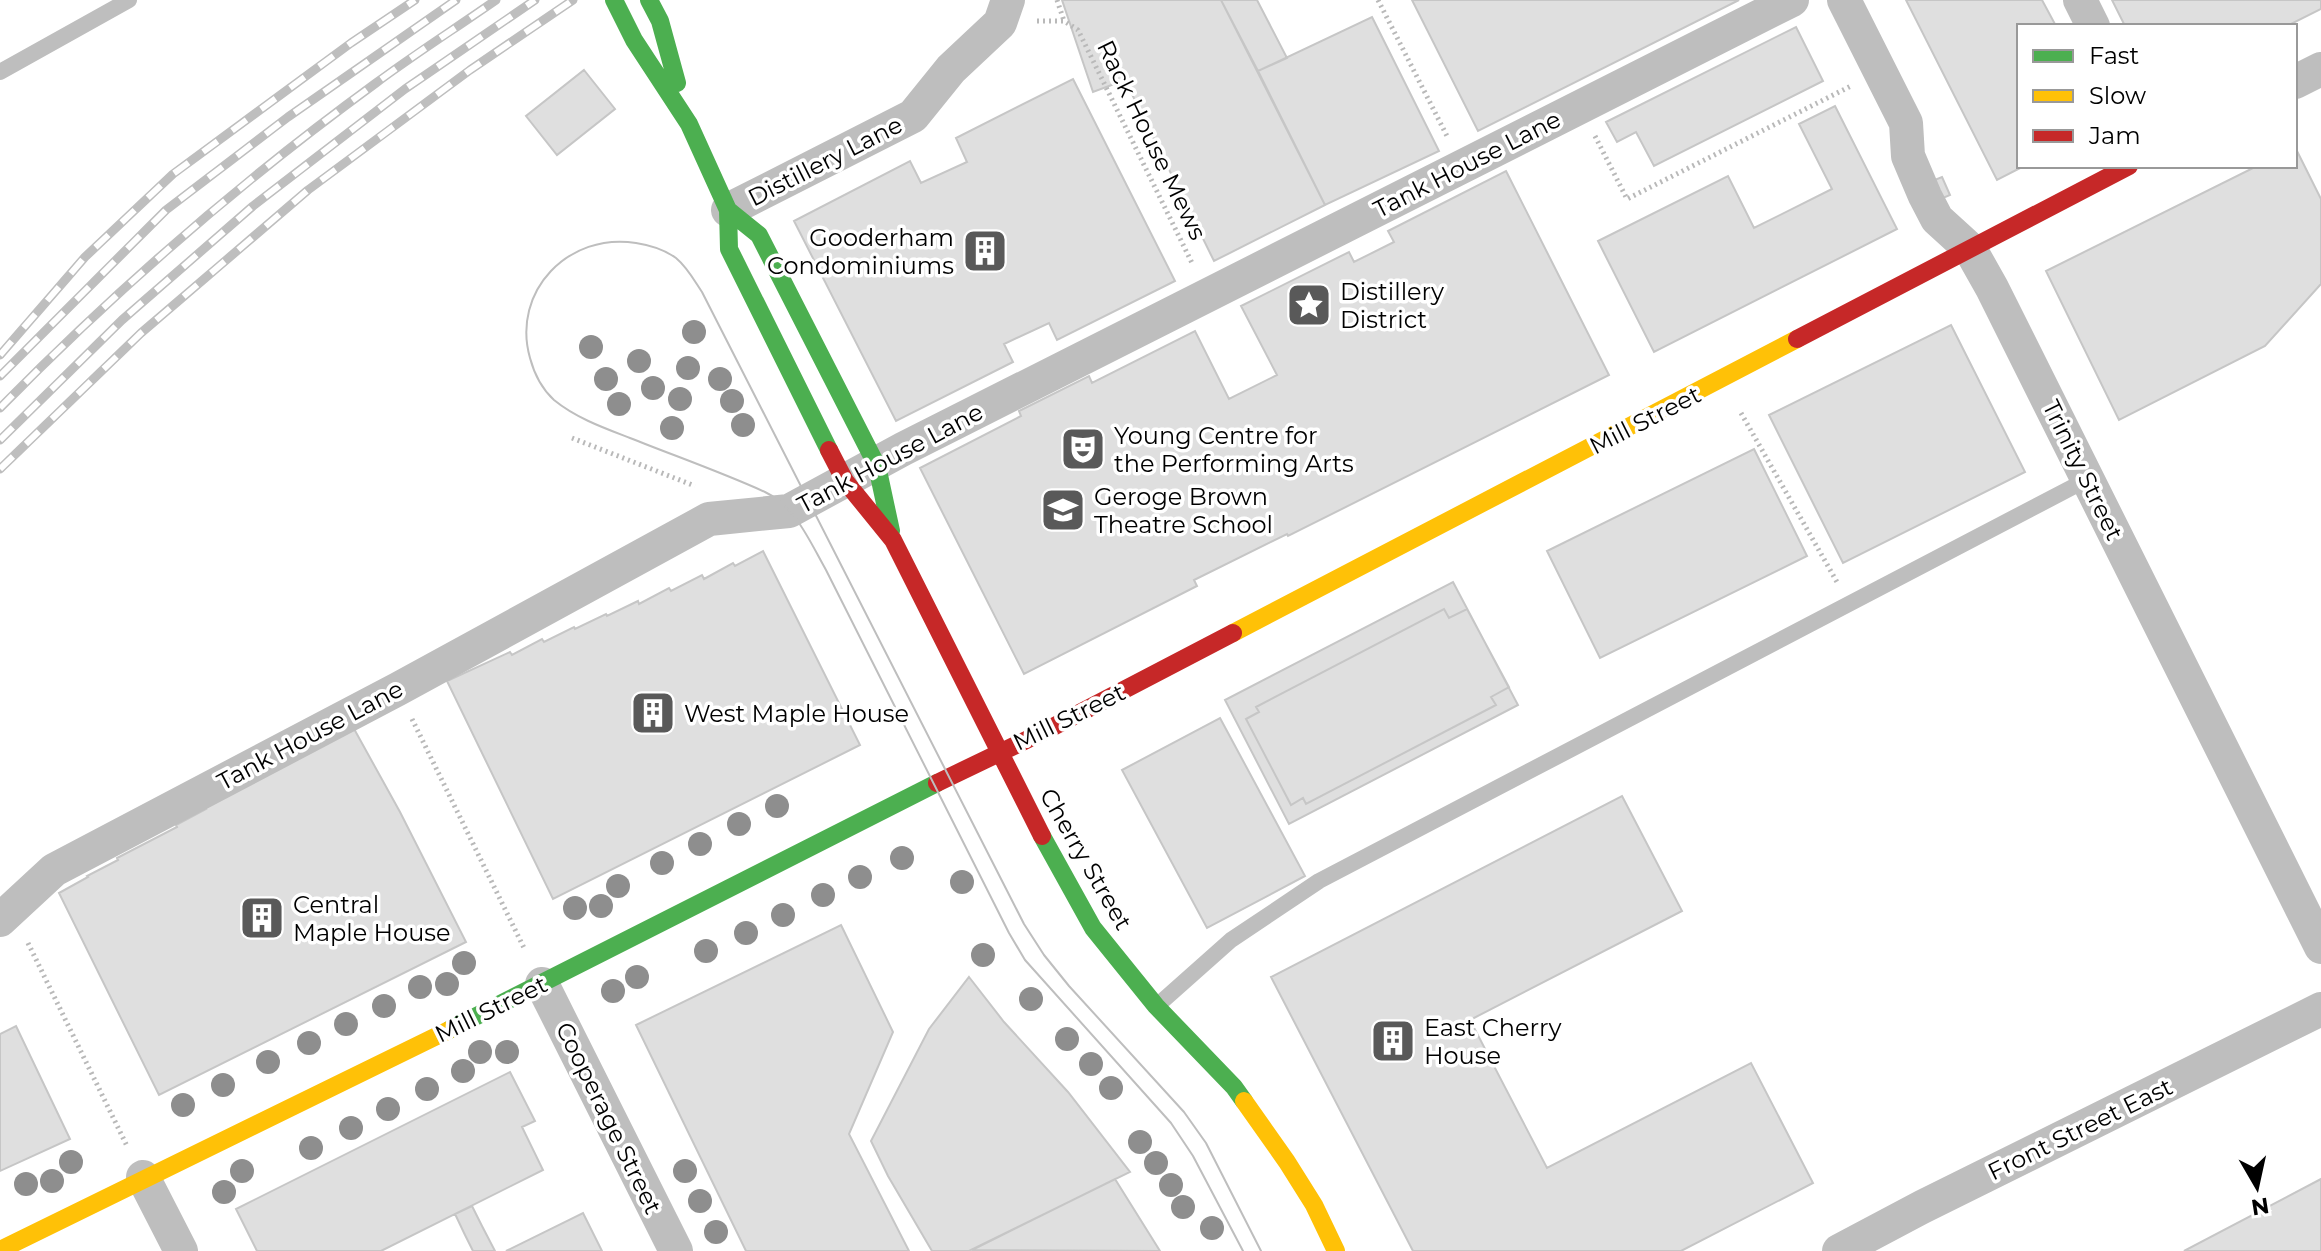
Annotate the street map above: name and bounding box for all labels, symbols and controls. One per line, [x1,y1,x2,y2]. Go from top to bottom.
legend [2017,24,2297,168]
street label: Rack House Mews [1091,35,1213,245]
text: Fast [2089,41,2140,70]
text: Slow [2089,81,2146,110]
street label: Tank House Lane [1369,104,1565,224]
street label: Distillery Lane [743,110,907,212]
text: Jam [2088,121,2141,150]
place label: Gooderham Condominiums [767,223,954,280]
building icon: Gooderham Condominiums [961,227,1009,275]
place label: Distillery District [1340,277,1444,334]
place icon: Distillery District [1285,281,1333,329]
street label: Mill Street [1584,379,1706,460]
street label: Trinity Street [2037,395,2130,545]
street label: Tank House Lane [792,397,988,519]
place label: Young Centre for the Performing Arts [1114,421,1354,478]
theatre icon: Young Centre for the Performing Arts [1059,425,1107,473]
place label: Geroge Brown Theatre School [1094,482,1273,539]
school or university icon: Geroge Brown Theatre School [1039,486,1087,534]
street label: Tank House Lane [212,674,408,796]
street label: Mill Street [1008,677,1130,757]
building icon: West Maple House [629,689,677,737]
place label: West Maple House [684,699,909,728]
street label: Cherry Street [1034,783,1138,935]
place label: Central Maple House [293,890,451,947]
building icon: Central Maple House [238,894,286,942]
street label: Mill Street [430,969,552,1049]
place label: East Cherry House [1424,1013,1561,1070]
street label: Cooperage Street [550,1017,668,1219]
building icon: East Cherry House [1369,1017,1417,1065]
street label: Front Street East [1983,1072,2177,1186]
north arrow [2217,1147,2297,1227]
text: N [2249,1192,2271,1221]

